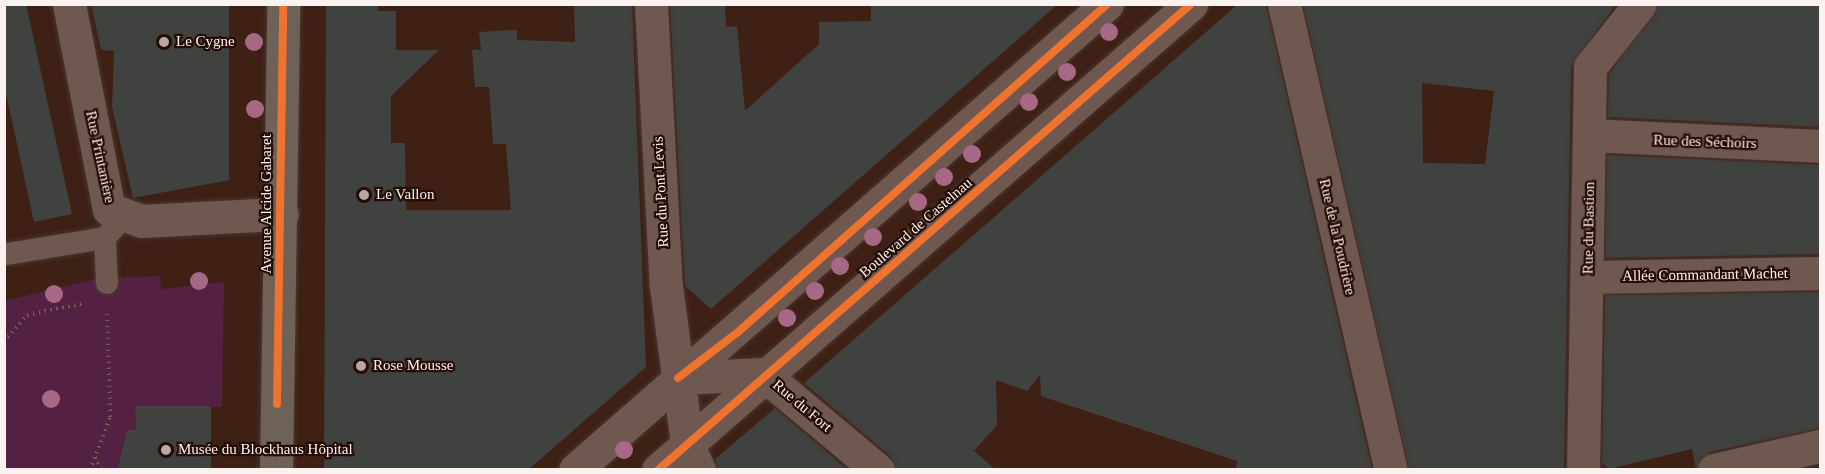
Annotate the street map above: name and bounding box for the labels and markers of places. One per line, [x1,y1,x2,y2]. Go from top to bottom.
place label: Le Cygne [176,33,235,51]
marker: Le Cygne [157,35,171,49]
place label: Le Vallon [376,186,435,204]
marker: Le Vallon [357,188,371,202]
place label: Rose Mousse [373,357,453,375]
marker: Rose Mousse [354,359,368,373]
place label: Musée du Blockhaus Hôpital [178,441,353,459]
marker: Musée du Blockhaus Hôpital [159,443,173,457]

